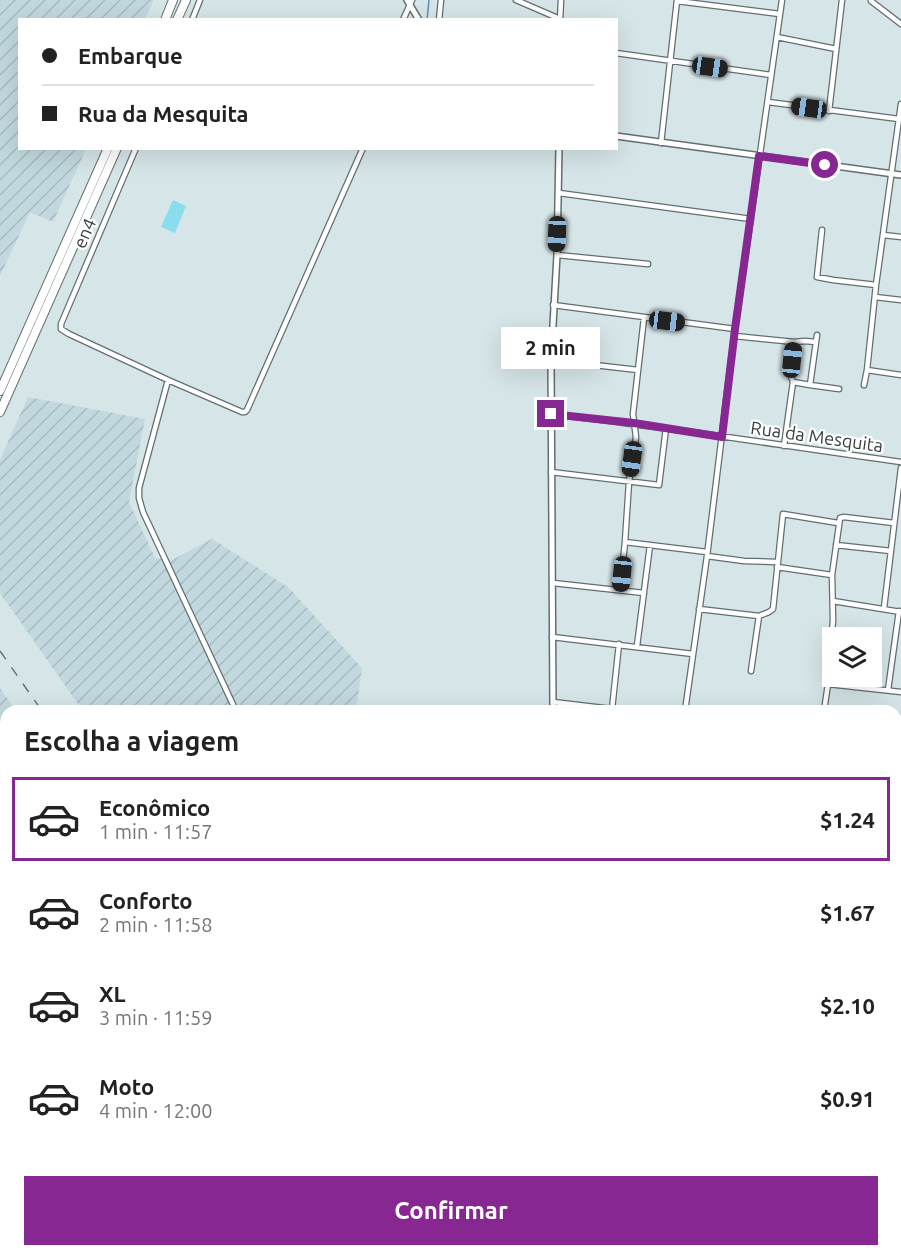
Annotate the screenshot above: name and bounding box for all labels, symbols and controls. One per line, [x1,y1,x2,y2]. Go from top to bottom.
text: Embarque [78,43,183,68]
car [691,56,729,78]
car [790,97,828,119]
text: Rua da Mesquita [78,101,249,126]
route start [811,151,838,178]
street label: en4 [69,215,99,251]
car [547,216,567,252]
car [648,310,686,332]
callout: 2 min [502,327,600,369]
text: 2 min [525,336,576,359]
car [781,341,803,379]
route end [537,400,564,427]
street label: Rua da Mesquita [749,417,885,455]
car [621,440,643,478]
car [611,555,633,593]
map controls [822,627,882,687]
button: layers [822,627,882,687]
text: Escolha a viagem [24,726,239,756]
icon: car [27,792,81,846]
text: Econômico [99,795,210,820]
text: $1.24 [820,807,875,832]
text: 1 min · 11:57 [99,820,213,843]
icon: car [27,885,81,939]
text: Conforto [99,888,193,913]
text: $1.67 [820,900,875,925]
text: 2 min · 11:58 [99,913,213,936]
icon: car [27,978,81,1032]
text: XL [99,981,126,1006]
text: $2.10 [820,993,875,1018]
text: 3 min · 11:59 [99,1006,213,1029]
icon: car [27,1071,81,1125]
text: Moto [99,1074,154,1099]
text: $0.91 [820,1086,875,1111]
text: 4 min · 12:00 [99,1099,213,1122]
button: Confirmar [24,1176,878,1245]

